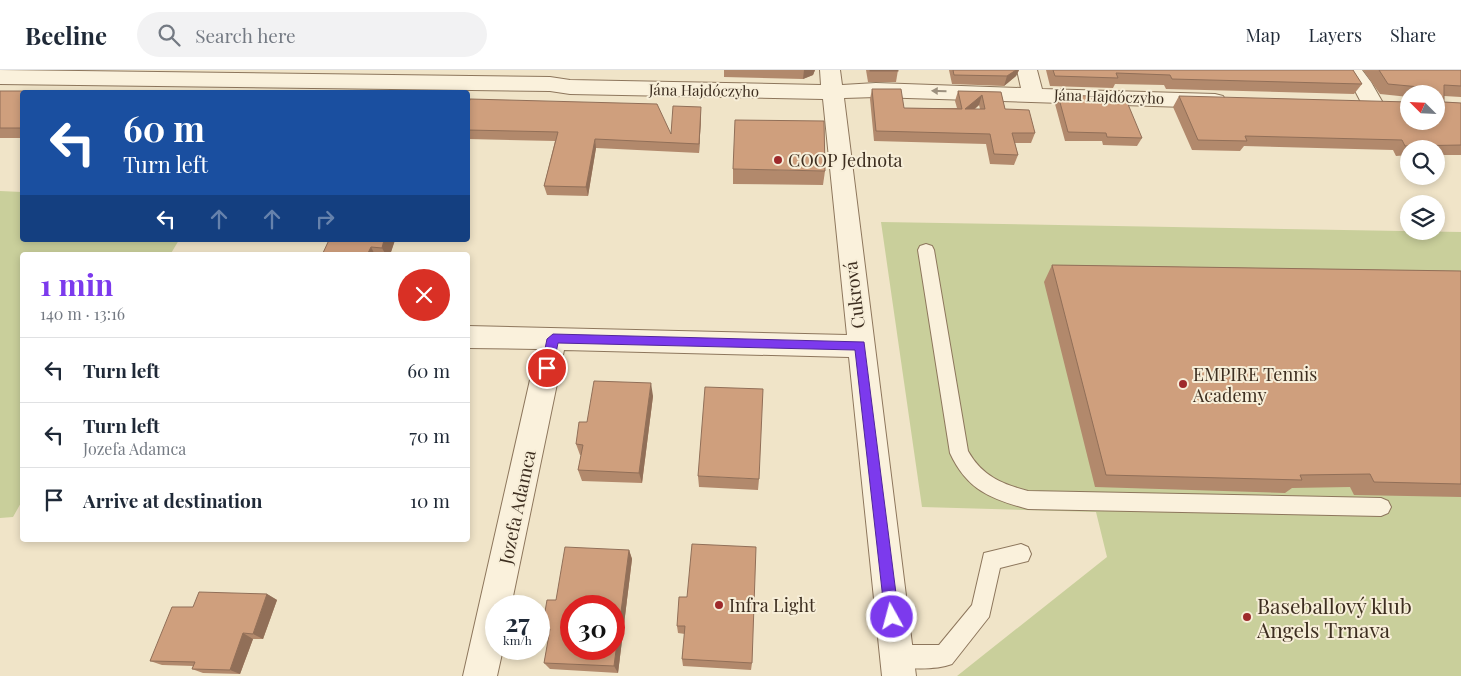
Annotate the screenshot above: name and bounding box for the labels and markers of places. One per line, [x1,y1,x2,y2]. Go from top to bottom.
place label: COOP Jednota [788,148,903,172]
marker: COOP Jednota [772,154,784,166]
pin [526,347,568,389]
place label: EMPIRE Tennis Academy [1192,362,1317,407]
marker: EMPIRE Tennis Academy [1177,378,1189,390]
place label: Baseballový klub Angels Trnava [1256,591,1412,643]
place label: Infra Light [729,593,816,617]
marker: Infra Light [713,599,725,611]
marker: Baseballový klub Angels Trnava [1241,611,1253,623]

